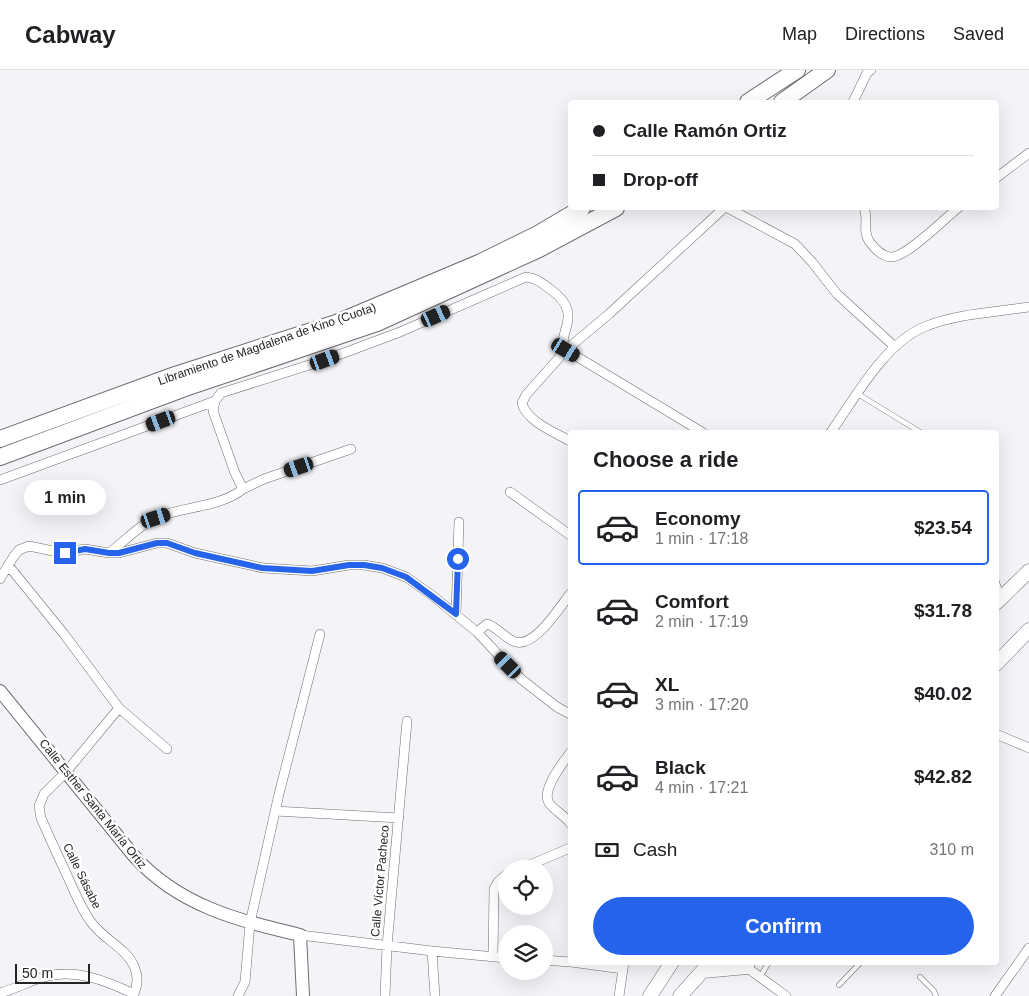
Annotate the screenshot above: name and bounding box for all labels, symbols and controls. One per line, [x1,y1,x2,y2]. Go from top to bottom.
text: Cabway [25,21,116,48]
text: Map [782,24,817,44]
text: Directions [845,24,925,44]
text: Saved [953,24,1004,44]
text: Calle Ramón Ortiz [623,120,787,141]
text: Drop-off [623,169,698,190]
street label: Libramiento de Magdalena de Kino (Cuota) [156,300,378,388]
car [419,303,452,329]
car [549,336,582,364]
car [308,348,341,372]
car [144,409,177,433]
text: Choose a ride [593,447,738,472]
car [282,455,315,479]
callout: 1 min [24,480,106,516]
text: 1 min [44,489,86,506]
icon: car [595,505,640,550]
car [139,506,172,530]
text: Economy [655,508,741,529]
text: $23.54 [914,517,972,538]
text: 1 min · 17:18 [655,530,748,547]
route end [54,542,76,564]
route start [447,548,469,570]
icon: car [595,588,640,633]
text: Comfort [655,591,729,612]
text: $31.78 [914,600,972,621]
text: 2 min · 17:19 [655,613,748,630]
car [492,649,523,681]
icon: car [595,671,640,716]
text: XL [655,674,679,695]
text: $40.02 [914,683,972,704]
text: 3 min · 17:20 [655,696,748,713]
street label: Calle Esther Santa María Ortiz [36,736,150,872]
icon: car [595,754,640,799]
text: Black [655,757,706,778]
text: $42.82 [914,766,972,787]
text: 4 min · 17:21 [655,779,748,796]
street label: Calle Víctor Pacheco [368,824,392,937]
icon: cash [593,836,621,864]
text: Cash [633,839,677,860]
street label: Calle Sásabe [60,841,104,911]
text: 310 m [930,841,974,858]
map controls [498,860,553,980]
button: locate [498,860,553,915]
button: Confirm [593,897,974,955]
button: layers [498,925,553,980]
scale bar [15,961,90,984]
text: 50 m [22,965,53,981]

